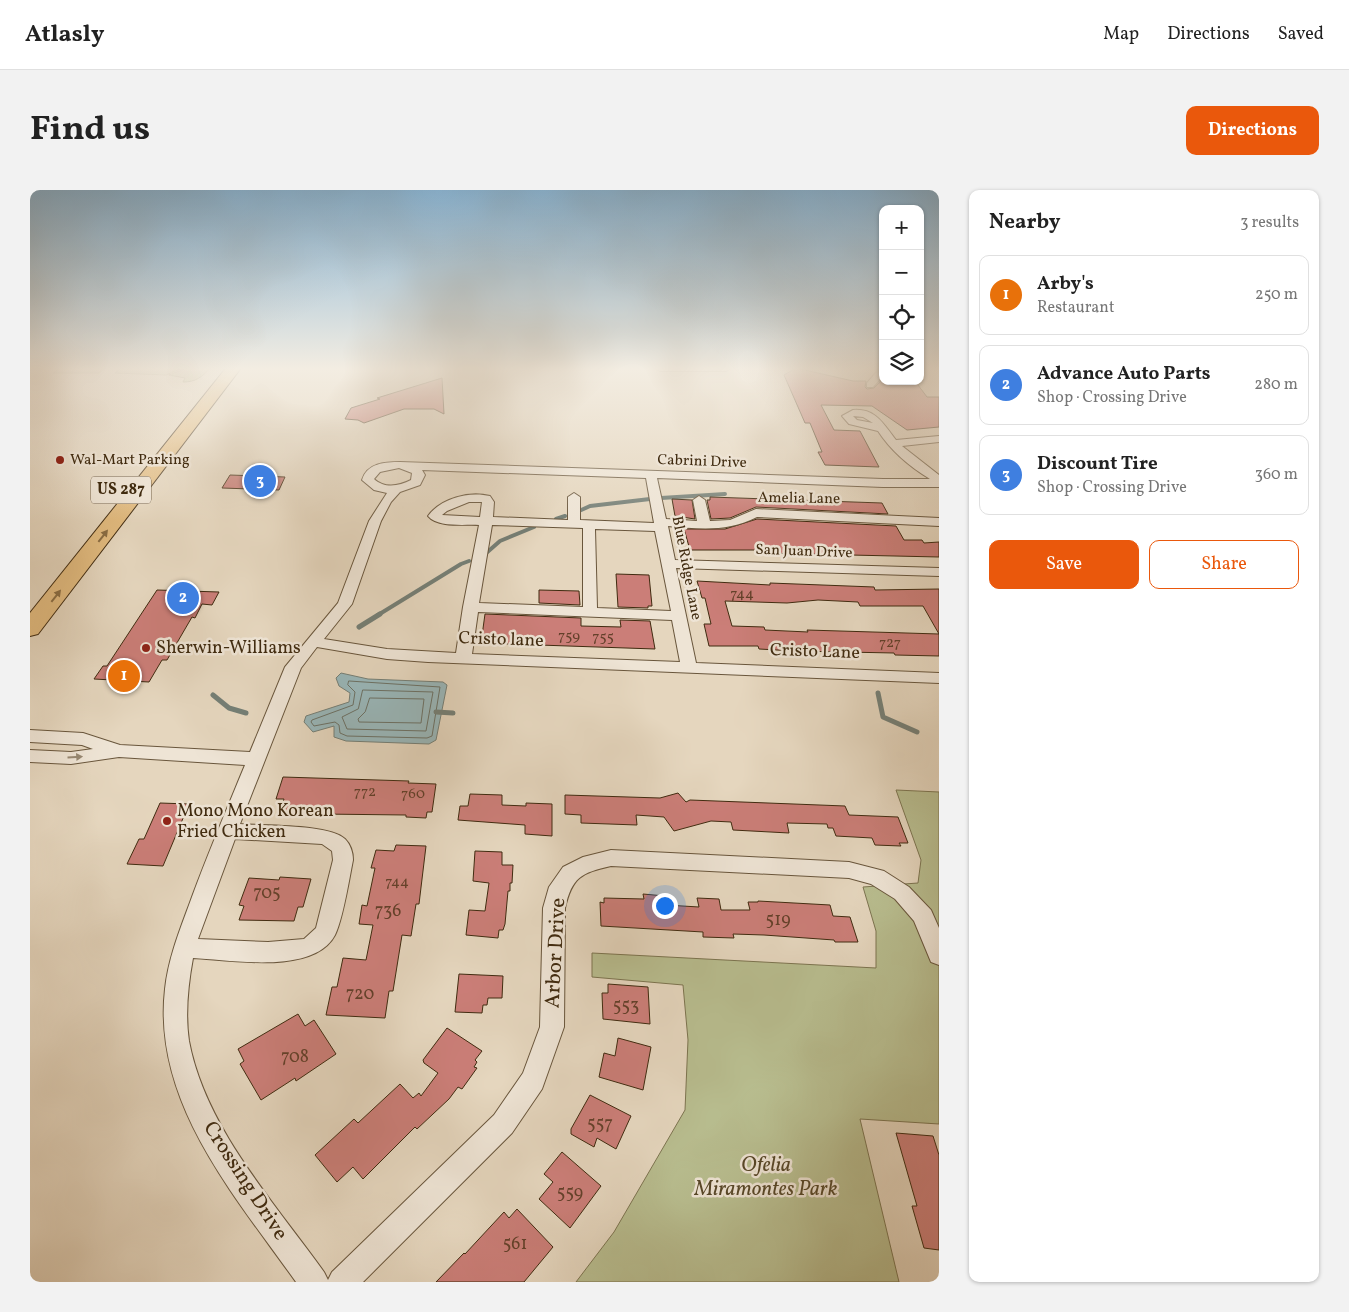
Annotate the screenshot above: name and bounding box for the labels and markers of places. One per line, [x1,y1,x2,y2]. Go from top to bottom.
place label: Wal-Mart Parking [70,450,190,471]
marker: Wal-Mart Parking [54,454,66,466]
pin: 3 [244,462,276,500]
pin: 2 [167,579,199,617]
place label: Sherwin-Williams [156,636,301,661]
marker: Sherwin-Williams [140,642,152,654]
pin: 1 [108,657,140,695]
place label: Mono Mono Korean Fried Chicken [177,799,334,845]
marker: Mono Mono Korean Fried Chicken [161,815,173,827]

